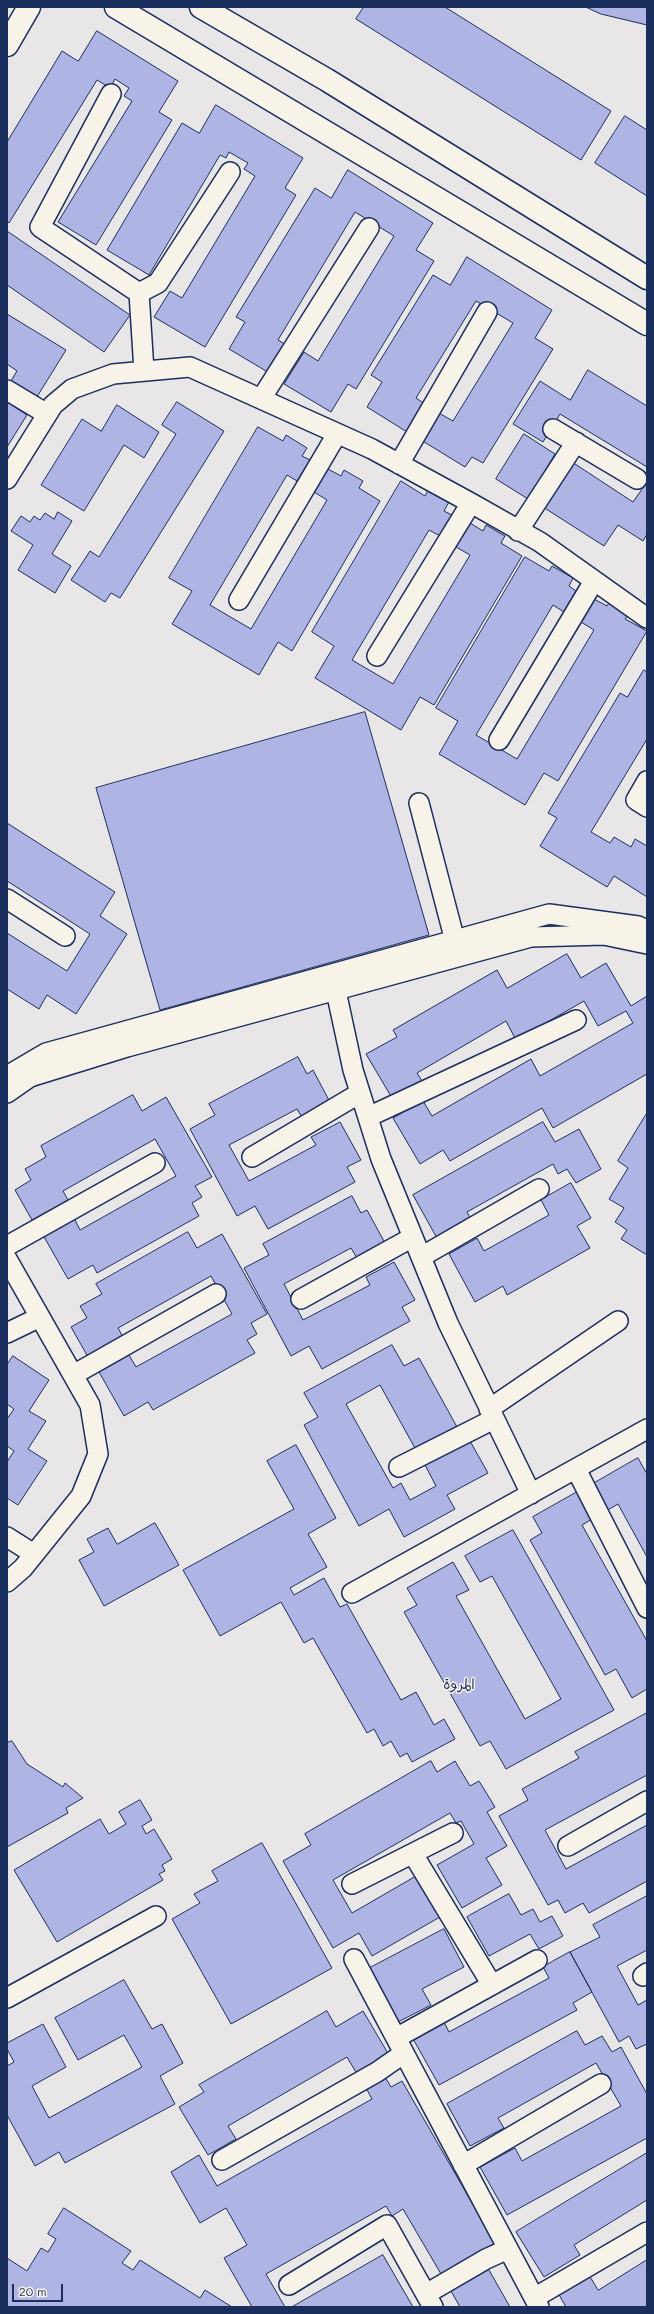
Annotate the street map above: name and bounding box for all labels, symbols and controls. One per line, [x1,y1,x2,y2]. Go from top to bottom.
district label: المروة [443,1677,475,1693]
scale bar [14,2276,65,2302]
text: 20 m [19,2283,47,2299]

